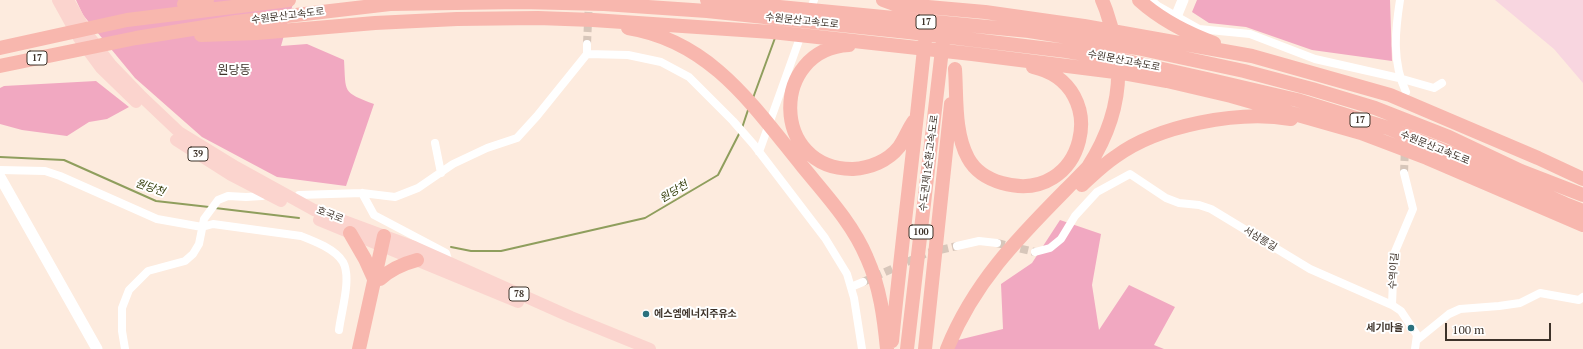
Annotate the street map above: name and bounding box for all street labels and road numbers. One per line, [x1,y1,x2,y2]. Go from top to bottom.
street label: 수원문산고속도로 [251,6,325,26]
street label: 수원문산고속도로 [765,11,839,31]
road number: 17 [916,15,936,29]
street label: 수원문산고속도로 [1087,48,1161,74]
road number: 17 [27,51,47,65]
road number: 17 [1350,113,1370,127]
street label: 수도권제1순환고속도로 [917,114,941,212]
street label: 수원문산고속도로 [1399,129,1471,167]
road number: 39 [188,147,208,161]
street label: 호국로 [315,204,345,226]
street label: 서삼릉길 [1241,224,1279,254]
road number: 100 [909,225,933,239]
street label: 수역이길 [1387,252,1401,290]
road number: 78 [509,287,529,301]

